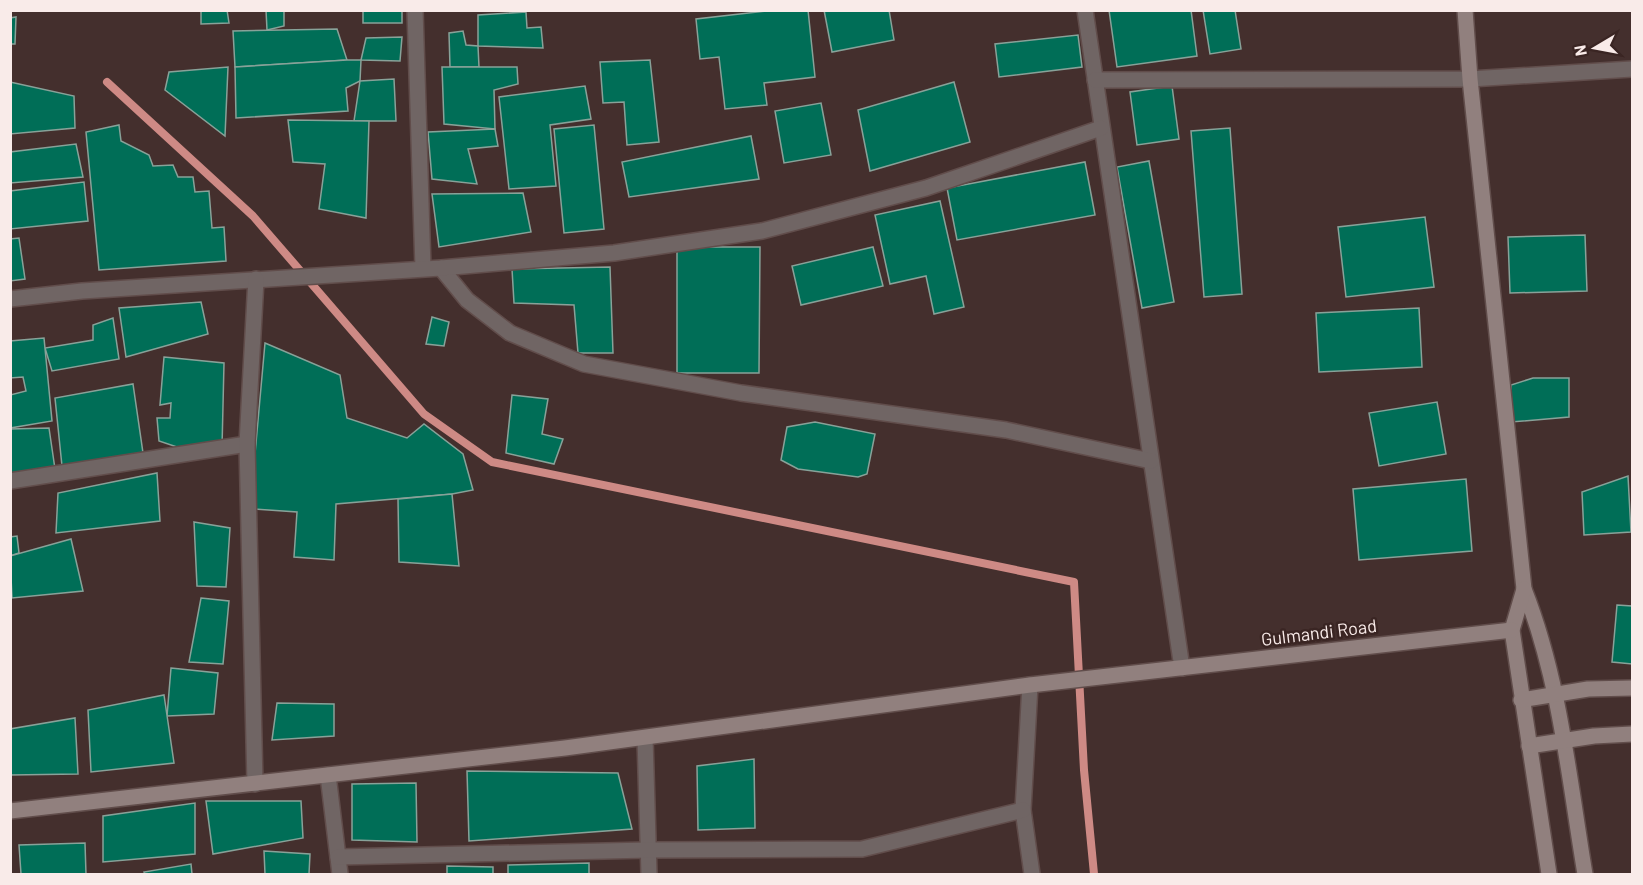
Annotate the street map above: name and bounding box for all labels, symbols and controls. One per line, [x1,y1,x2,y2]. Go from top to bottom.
north arrow [1565,18,1625,78]
text: N [1569,44,1590,58]
street label: Gulmandi Road [1260,614,1378,650]

